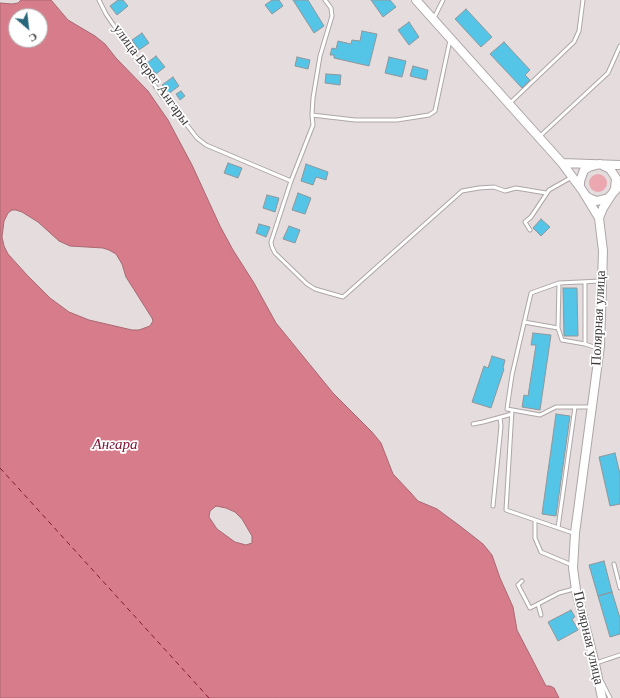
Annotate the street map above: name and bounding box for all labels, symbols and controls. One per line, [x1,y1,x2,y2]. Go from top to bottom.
north arrow [8,8,48,48]
street label: улица Берег Ангары [109,21,193,129]
text: С [27,31,39,45]
street label: Полярная улица [588,270,610,366]
water label: Ангара [93,436,137,454]
street label: Полярная улица [569,590,607,686]

